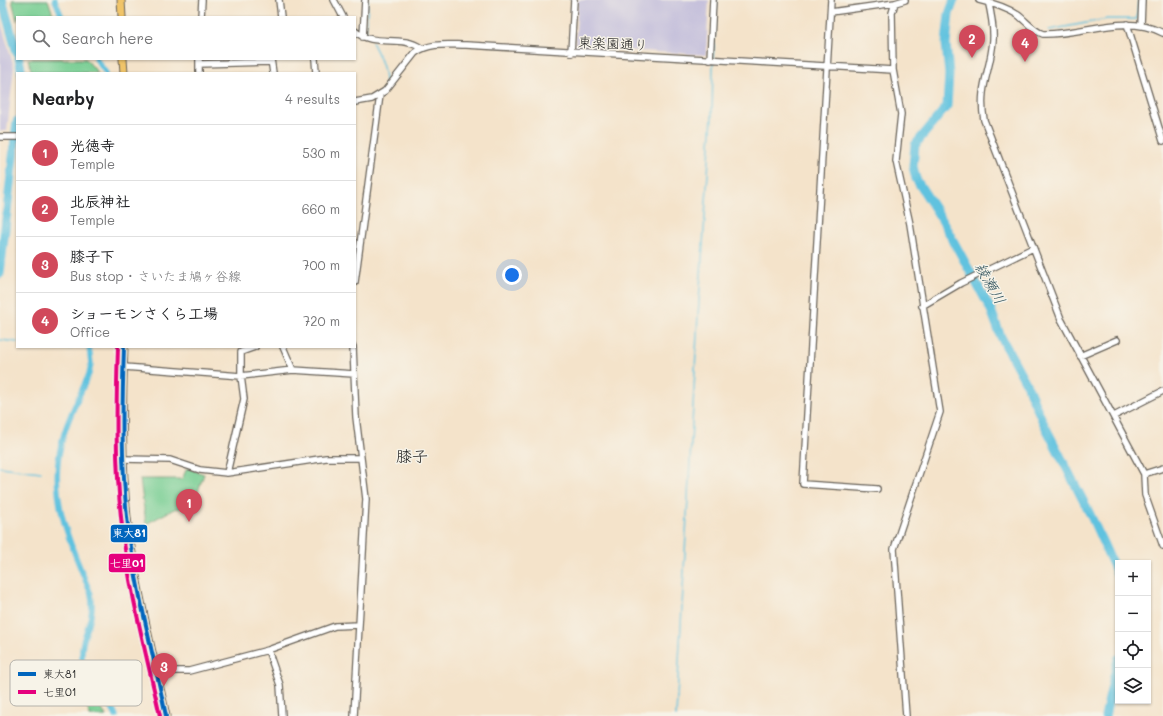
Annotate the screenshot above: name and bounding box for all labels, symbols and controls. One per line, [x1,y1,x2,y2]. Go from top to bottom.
search box [16,16,356,60]
pin: 2 [959,25,985,58]
icon: search [30,27,52,49]
text: Search here [62,28,153,48]
pin: 4 [1012,29,1038,62]
street label: 東楽園通り [578,32,648,54]
text: Nearby [32,87,94,109]
text: 4 results [285,90,340,107]
text: 光徳寺 [70,135,115,155]
text: 1 [42,144,48,161]
text: 530 m [302,144,340,161]
text: Temple [70,155,115,172]
text: 北辰神社 [70,191,130,211]
text: 2 [41,200,49,217]
text: 660 m [302,200,340,217]
text: Temple [70,211,115,228]
text: 膝子下 [70,246,115,266]
text: 3 [41,256,49,273]
text: 700 m [302,256,340,273]
water label: 綾瀬川 [971,258,1011,308]
your location [502,265,522,285]
text: Bus stop · さいたま鳩ヶ谷線 [70,267,241,284]
text: ショーモンさくら工場 [70,303,218,323]
text: 4 [41,312,49,329]
text: 720 m [303,312,340,329]
text: Office [70,323,110,340]
district label: 膝子 [396,445,428,466]
pin: 1 [176,489,202,522]
line badge: 東大81 [110,524,148,543]
text: 東大81 [112,525,146,540]
line badge: 七里01 [108,553,146,573]
text: 七里01 [110,555,144,570]
map controls [1115,560,1151,704]
button: + [1115,560,1151,596]
button: − [1115,596,1151,632]
button: locate [1115,632,1151,668]
pin: 3 [151,653,177,686]
legend [10,660,142,706]
text: 東大81 [43,666,77,681]
button: layers [1115,668,1151,704]
text: 七里01 [43,684,77,699]

